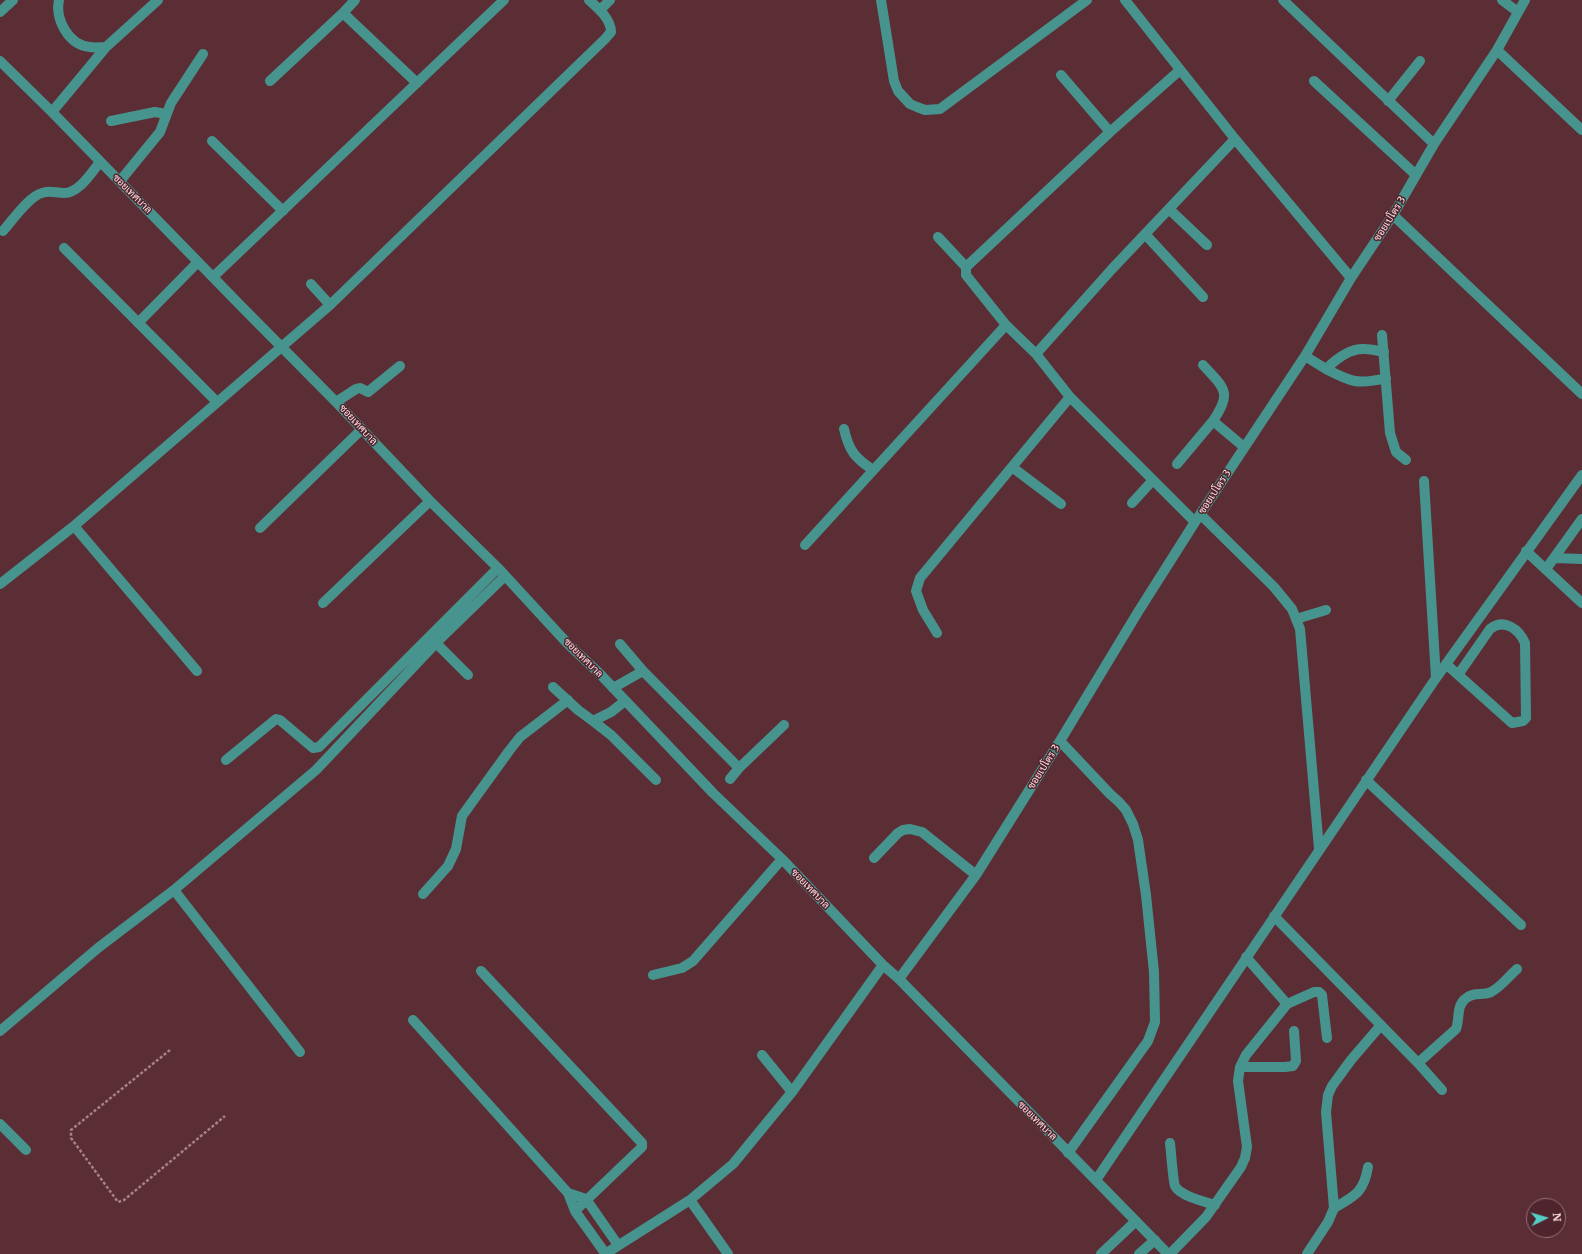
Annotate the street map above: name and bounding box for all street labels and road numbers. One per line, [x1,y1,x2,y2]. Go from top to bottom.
street label: ซอยเทศบาล [110,172,154,216]
street label: ซอยเปโตร 3 [1372,195,1408,243]
street label: ซอยเทศบาล [336,402,380,448]
street label: ซอยเปโตร 3 [1196,468,1234,516]
street label: ซอยเทศบาล [561,636,605,680]
street label: ซอยเปโตร 3 [1026,743,1062,791]
street label: ซอยเทศบาล [788,867,832,911]
street label: ซอยเทศบาล [1015,1099,1059,1143]

